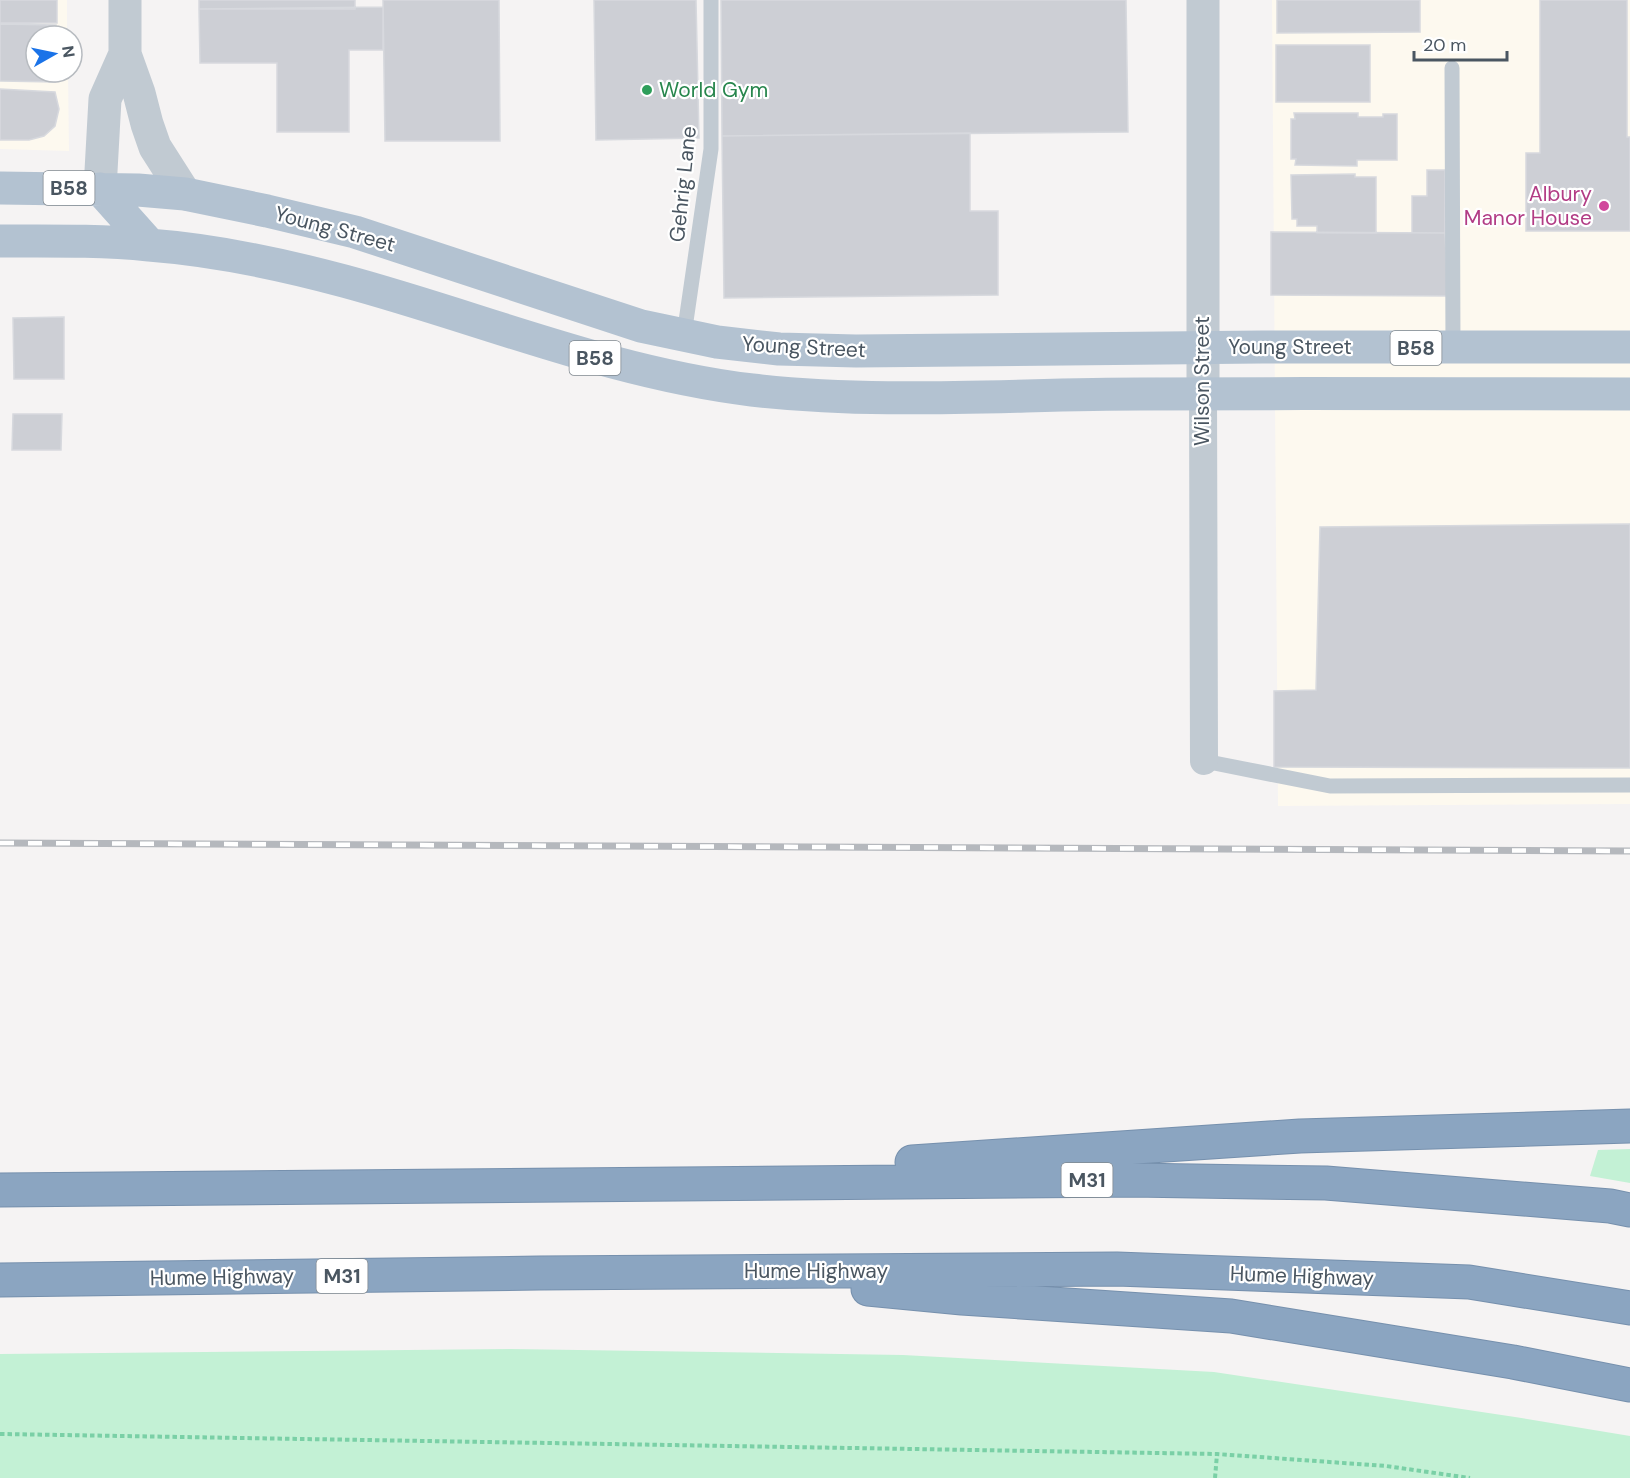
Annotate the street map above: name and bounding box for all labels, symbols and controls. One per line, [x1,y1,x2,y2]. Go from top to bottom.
north arrow [24,24,84,84]
scale bar [1414,24,1507,62]
text: 20 m [1423,33,1466,57]
text: N [57,44,80,59]
place label: World Gym [659,76,768,104]
marker: World Gym [640,83,654,97]
street label: Gehrig Lane [663,125,703,243]
road number: B58 [44,171,94,205]
place label: Albury Manor House [1464,180,1592,232]
street label: Young Street [272,199,398,259]
marker: Albury Manor House [1597,199,1611,213]
street label: Wilson Street [1188,316,1216,446]
street label: Young Street [741,330,867,364]
road number: B58 [1390,331,1442,365]
street label: Young Street [1228,333,1352,361]
road number: B58 [570,341,620,375]
road number: M31 [1062,1163,1112,1197]
street label: Hume Highway [744,1257,888,1285]
road number: M31 [316,1259,368,1293]
street label: Hume Highway [1229,1259,1375,1293]
street label: Hume Highway [150,1262,295,1292]

